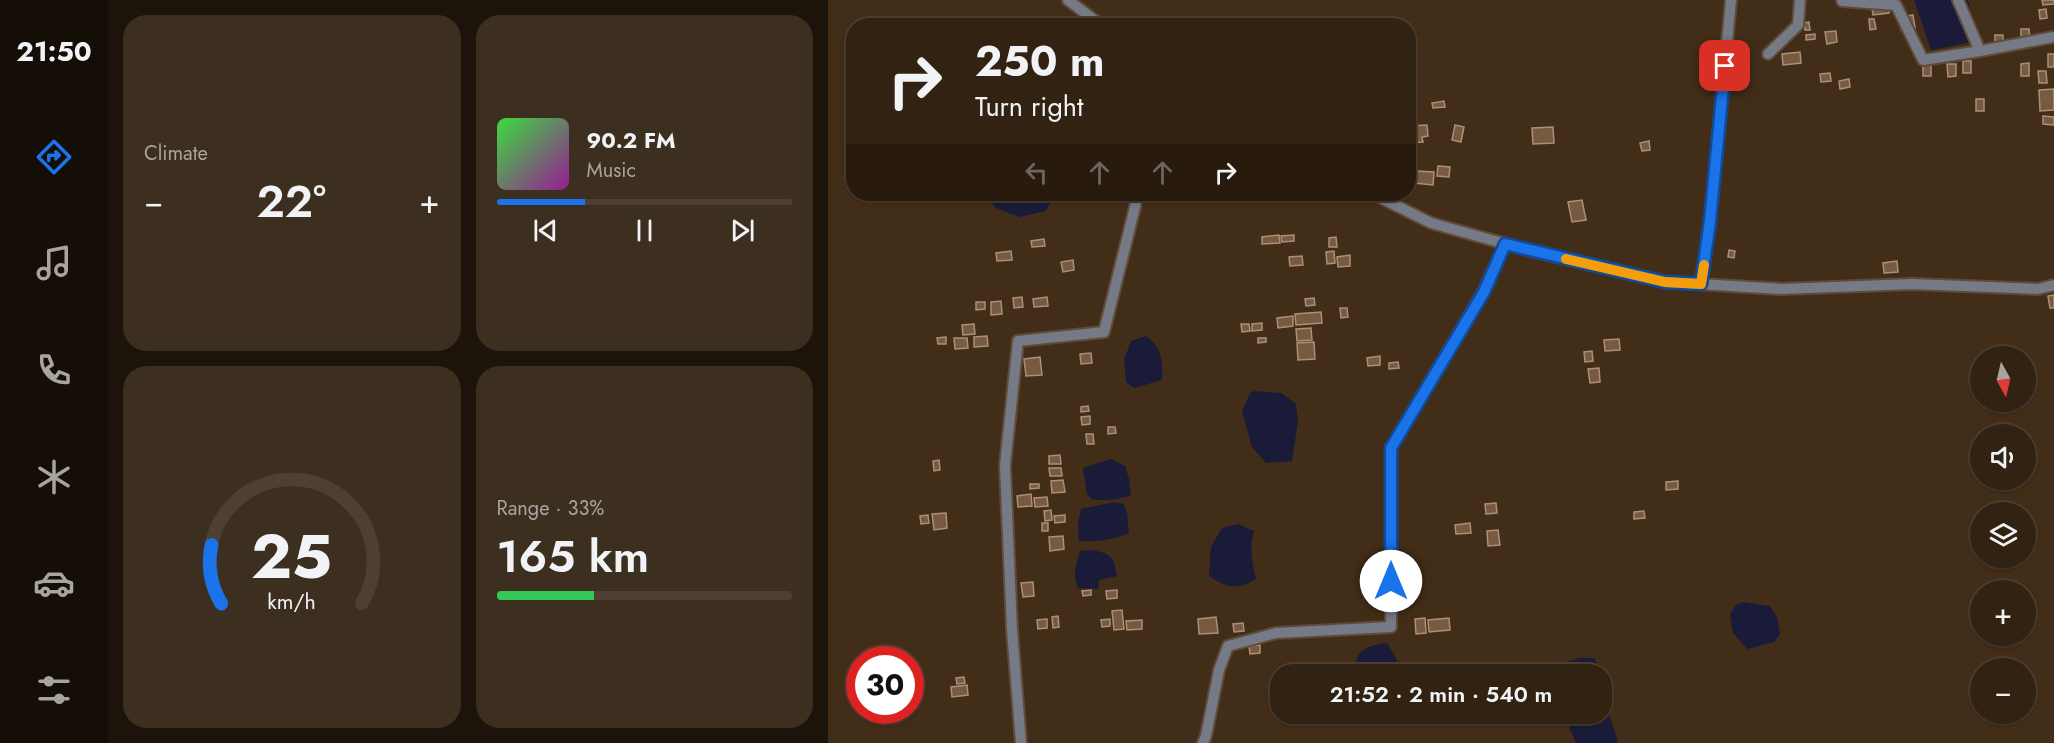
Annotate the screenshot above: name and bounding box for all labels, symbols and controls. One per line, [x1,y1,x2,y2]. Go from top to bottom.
text: 250 m [975,31,1105,92]
text: 21:50 [16,32,92,71]
pin [1699,40,1750,91]
icon: right [876,42,954,120]
icon: arrive [1708,49,1741,82]
text: Turn right [975,87,1083,126]
text: 90.2 FM [587,124,676,156]
icon: directions [33,136,75,178]
text: Climate [144,139,208,168]
text: Music [587,156,636,185]
icon: left [1020,156,1053,189]
icon: ahead [1083,156,1116,189]
icon: ahead [1146,156,1179,189]
icon: right [1209,156,1242,189]
text: 22° [256,169,326,234]
text: − [144,178,163,225]
text: + [419,178,440,225]
icon: previous [529,214,562,247]
icon: pause [628,214,661,247]
icon: next [726,214,759,247]
icon: music [33,242,75,284]
north arrow [1970,346,2036,412]
map controls [1970,346,2036,724]
icon: phone [33,349,75,391]
button: sound [1970,424,2036,490]
icon: climate [33,456,75,498]
text: Range · 33% [497,494,604,523]
button: layers [1970,502,2036,568]
text: 25 [251,511,332,601]
text: 165 km [497,524,649,589]
position arrow [1359,549,1423,613]
icon: car [33,562,75,604]
button: + [1970,580,2036,646]
text: km/h [268,586,316,617]
speed limit sign: 30 [846,646,924,724]
button: − [1970,658,2036,724]
icon: filters [33,669,75,711]
text: 21:52 · 2 min · 540 m [1330,678,1552,710]

